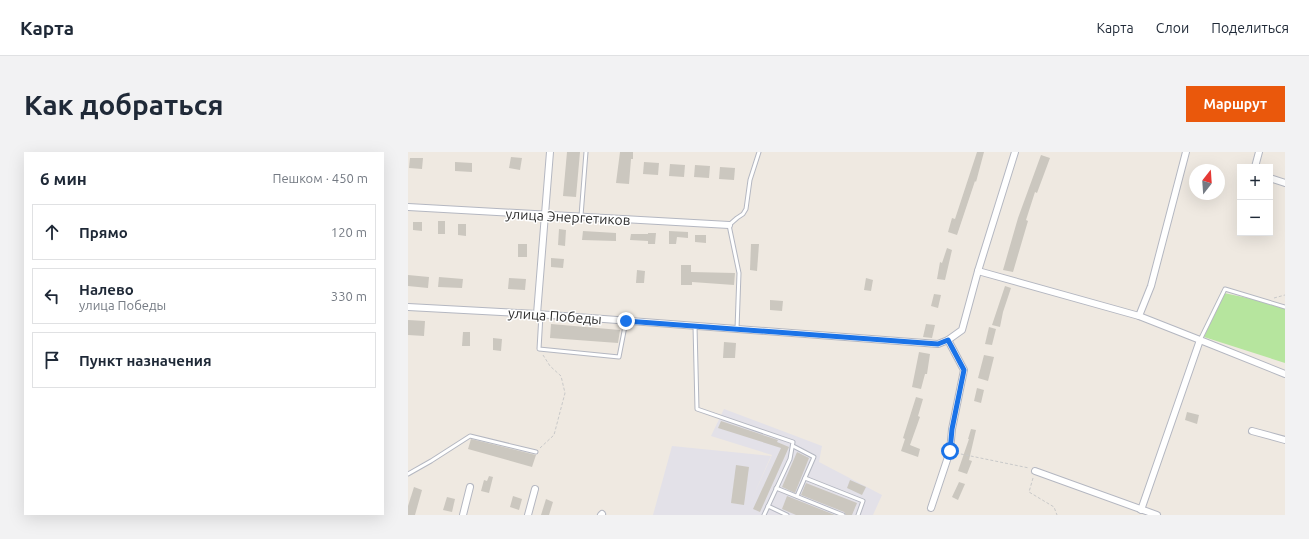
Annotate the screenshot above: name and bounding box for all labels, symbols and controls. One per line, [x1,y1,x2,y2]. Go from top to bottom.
text: Карта [20,17,74,39]
text: Карта [1096,20,1134,36]
text: Слои [1156,20,1189,36]
text: Поделиться [1211,20,1289,36]
button: Маршрут [1186,86,1285,122]
text: Как добраться [24,89,223,120]
north arrow [1189,164,1225,200]
map controls [1237,164,1273,236]
button: + [1237,164,1273,200]
text: 6 мин [40,169,87,188]
text: Пешком · 450 m [272,171,368,185]
button: − [1237,200,1273,236]
street label: улица Энергетиков [505,206,631,228]
icon: ahead [41,221,63,243]
text: Прямо [79,224,128,241]
text: 120 m [331,225,367,239]
text: Налево [79,281,134,298]
icon: left [41,285,63,307]
text: 330 m [331,289,367,303]
text: улица Победы [79,298,166,312]
street label: улица Победы [508,305,602,327]
route end [617,312,635,330]
icon: arrive [41,349,63,371]
text: Пункт назначения [79,352,212,369]
route start [941,442,959,460]

